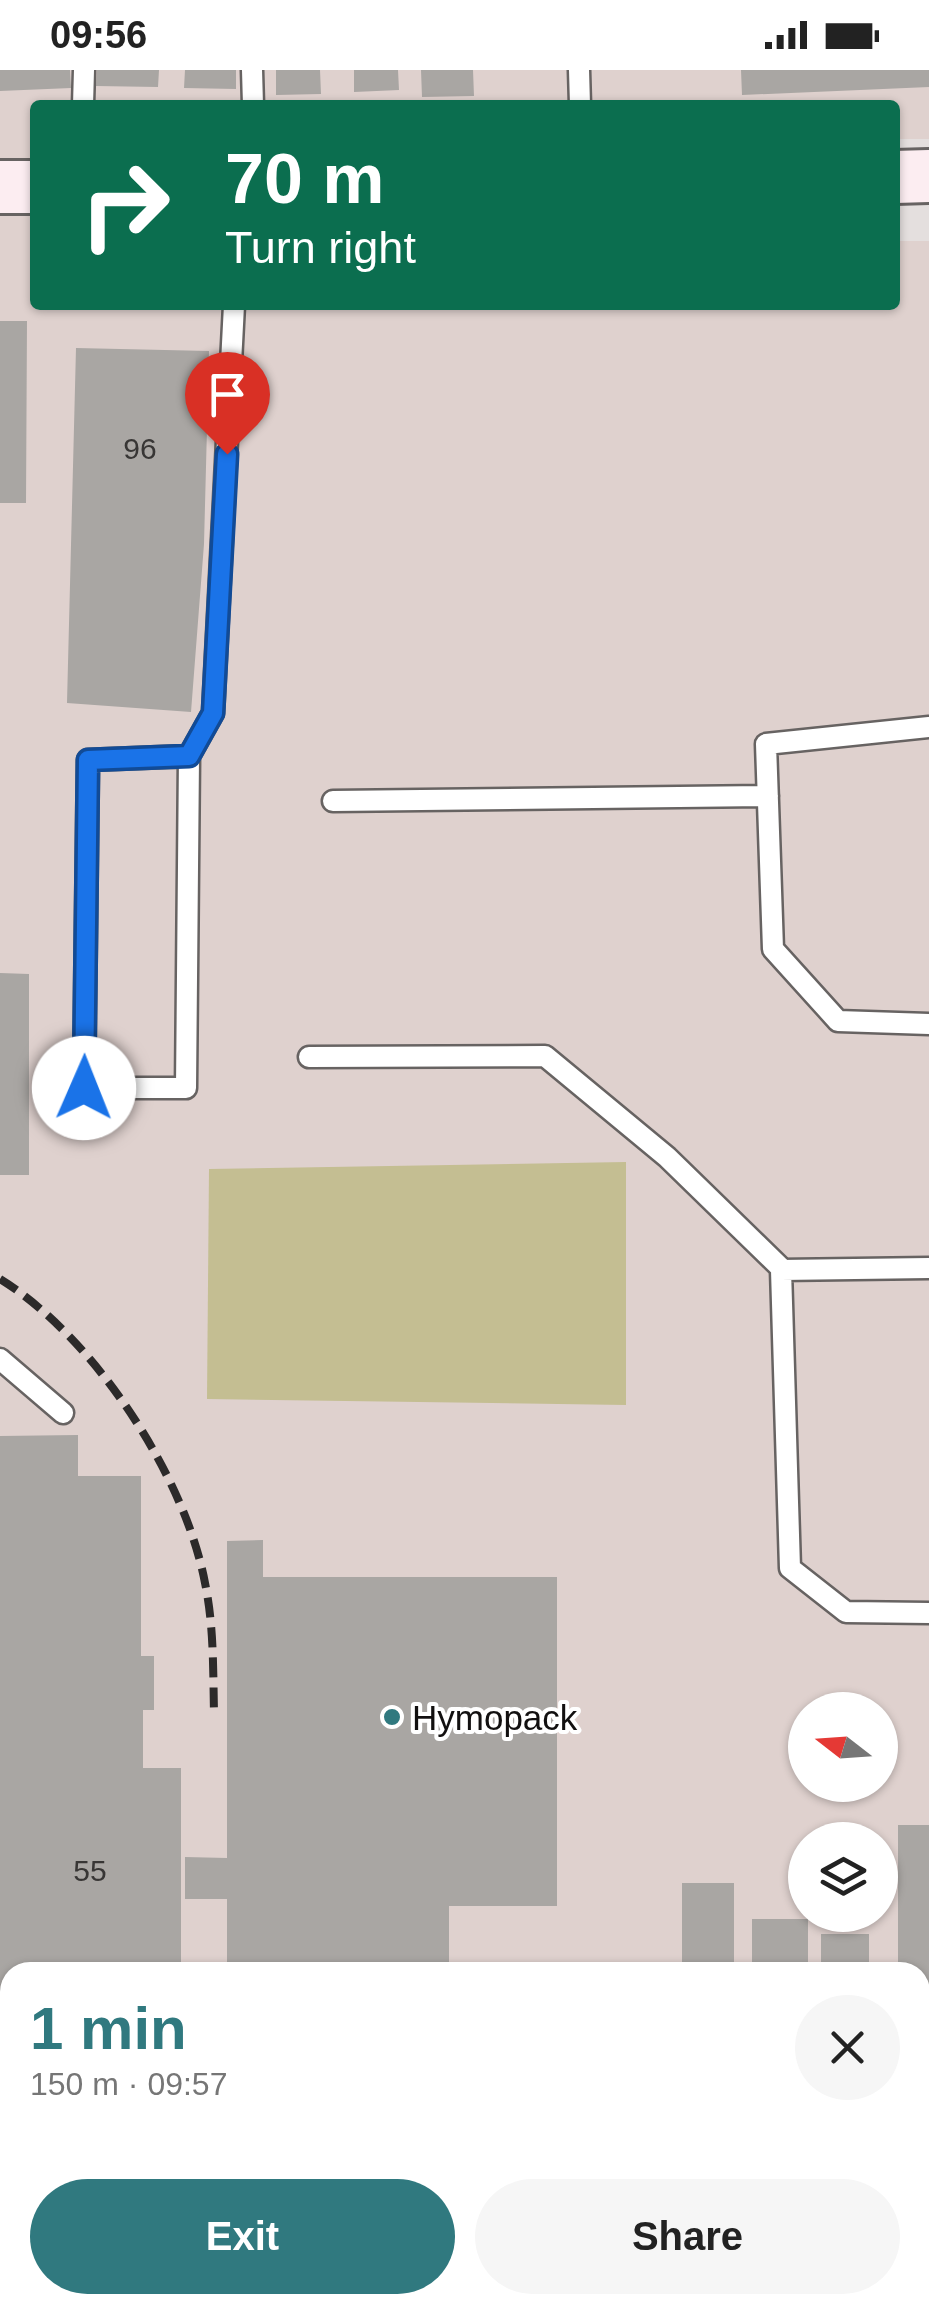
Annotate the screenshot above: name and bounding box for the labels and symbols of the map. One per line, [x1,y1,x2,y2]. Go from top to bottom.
pin [185,352,270,455]
house number: 96 [123,432,157,465]
position arrow [32,1036,136,1140]
north arrow [788,1692,898,1802]
place label: Hymopack [412,1698,578,1737]
marker: Hymopack [381,1706,403,1728]
house number: 55 [73,1854,107,1887]

